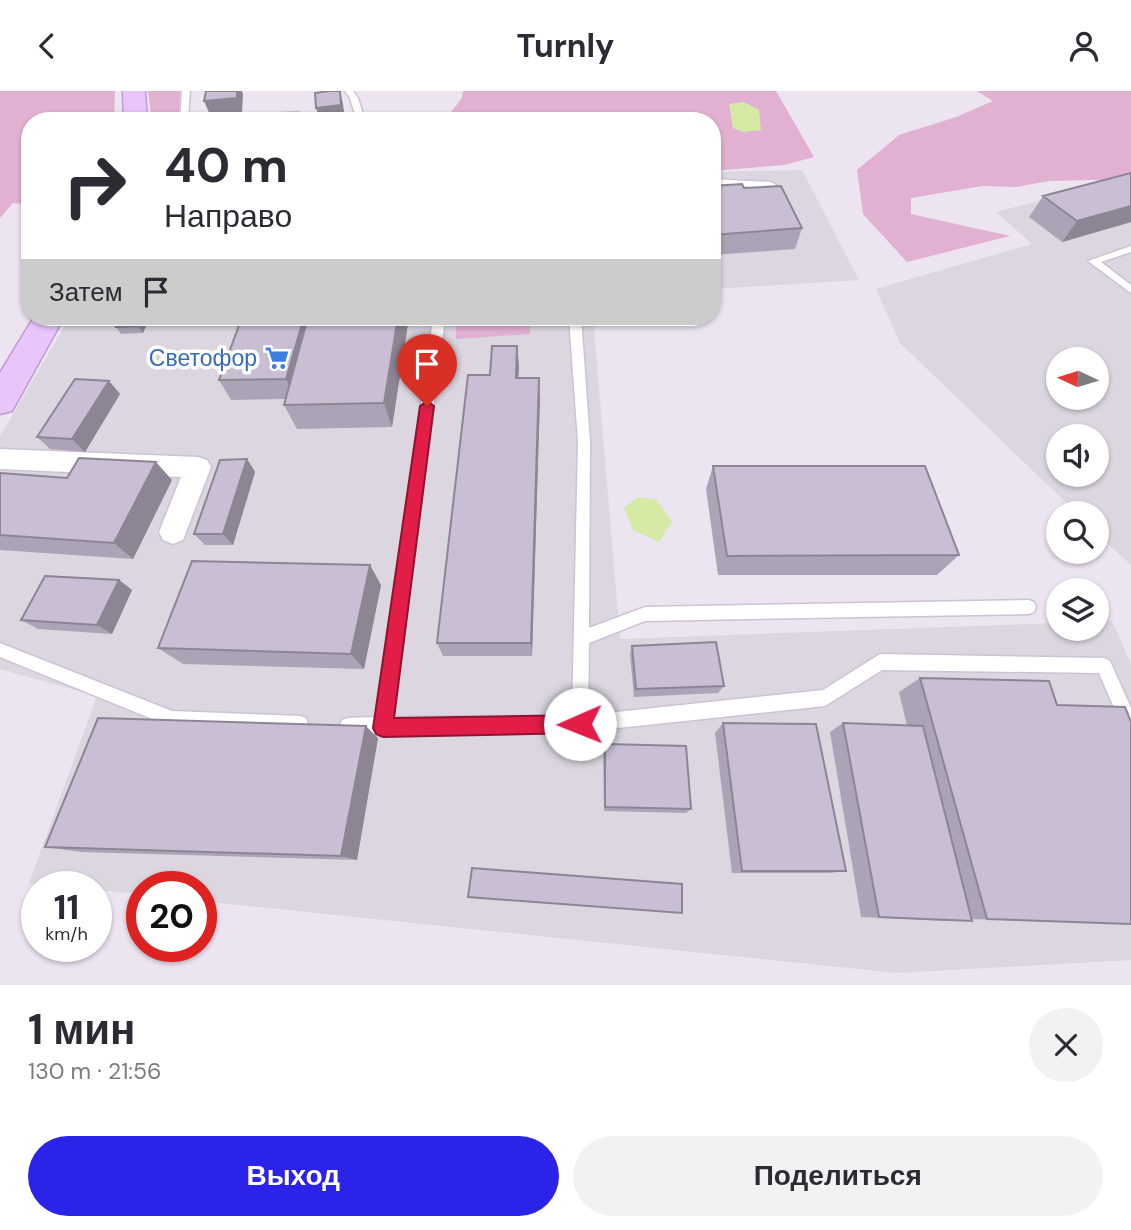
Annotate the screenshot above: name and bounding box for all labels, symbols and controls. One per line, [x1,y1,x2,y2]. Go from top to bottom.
text: Turnly [517,25,614,67]
icon: back [28,27,66,65]
icon: person [1065,27,1103,65]
text: 40 m [164,133,288,197]
icon: right [49,140,140,231]
text: Направо [164,195,292,237]
icon: arrive [137,273,175,311]
text: Затем [49,275,123,309]
pin [397,334,457,406]
place label: Светофор [149,343,257,373]
supermarket icon: Светофор [263,344,291,372]
icon: arrive [408,345,446,383]
north arrow [1046,347,1110,409]
map controls [1046,347,1109,641]
button: sound [1046,424,1109,487]
button: search [1046,501,1109,564]
button: layers [1046,578,1109,641]
position arrow [543,687,617,761]
speed limit sign: 20 [126,871,217,962]
text: 11 [54,884,79,930]
text: km/h [45,922,88,946]
text: 1 мин [28,1002,135,1057]
button: close [1029,1008,1103,1082]
text: 130 m · 21:56 [28,1056,161,1086]
button: Выход [28,1136,559,1216]
button: Поделиться [573,1136,1103,1216]

